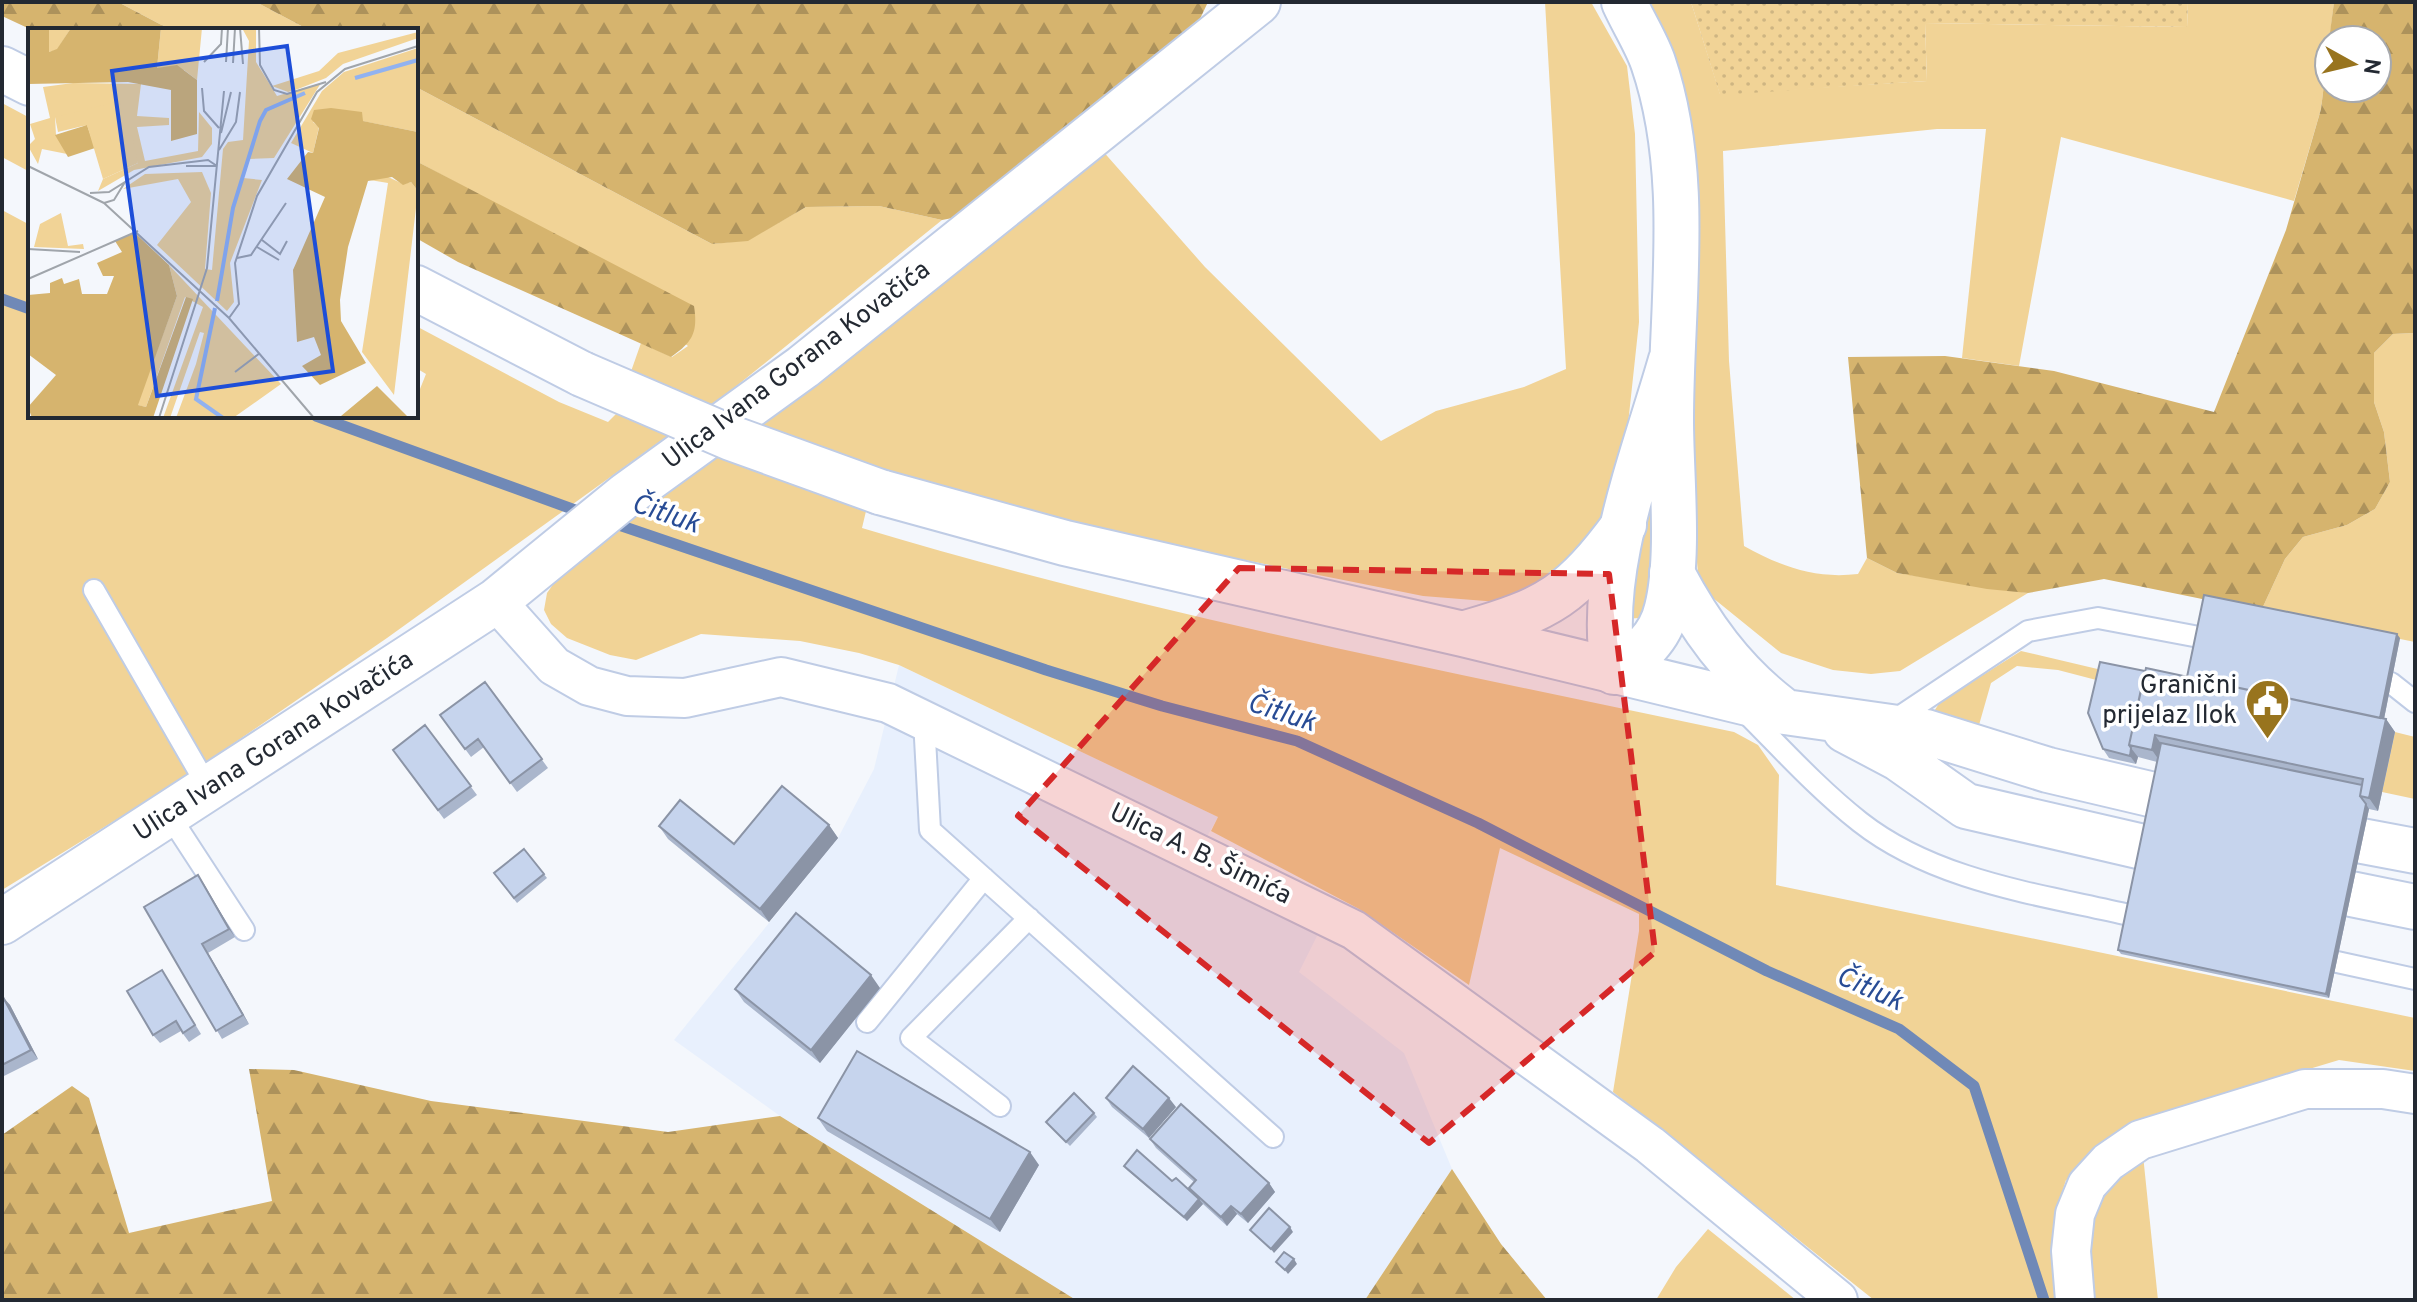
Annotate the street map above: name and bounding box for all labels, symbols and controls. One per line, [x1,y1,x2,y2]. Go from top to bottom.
north arrow [2313,24,2393,104]
inset map [28,28,418,418]
text: N [2356,57,2385,76]
street label: Ulica Ivana Gorana Kovačića [657,254,937,478]
water label: Čitluk [626,485,705,544]
street label: Ulica Ivana Gorana Kovačića [128,644,420,850]
place label: Granični prijelaz Ilok [2102,670,2237,733]
public building icon: Granični prijelaz Ilok [2244,677,2292,740]
water label: Čitluk [1242,684,1321,742]
street label: Ulica A. B. Šimića [1104,795,1297,913]
water label: Čitluk [1830,958,1910,1021]

